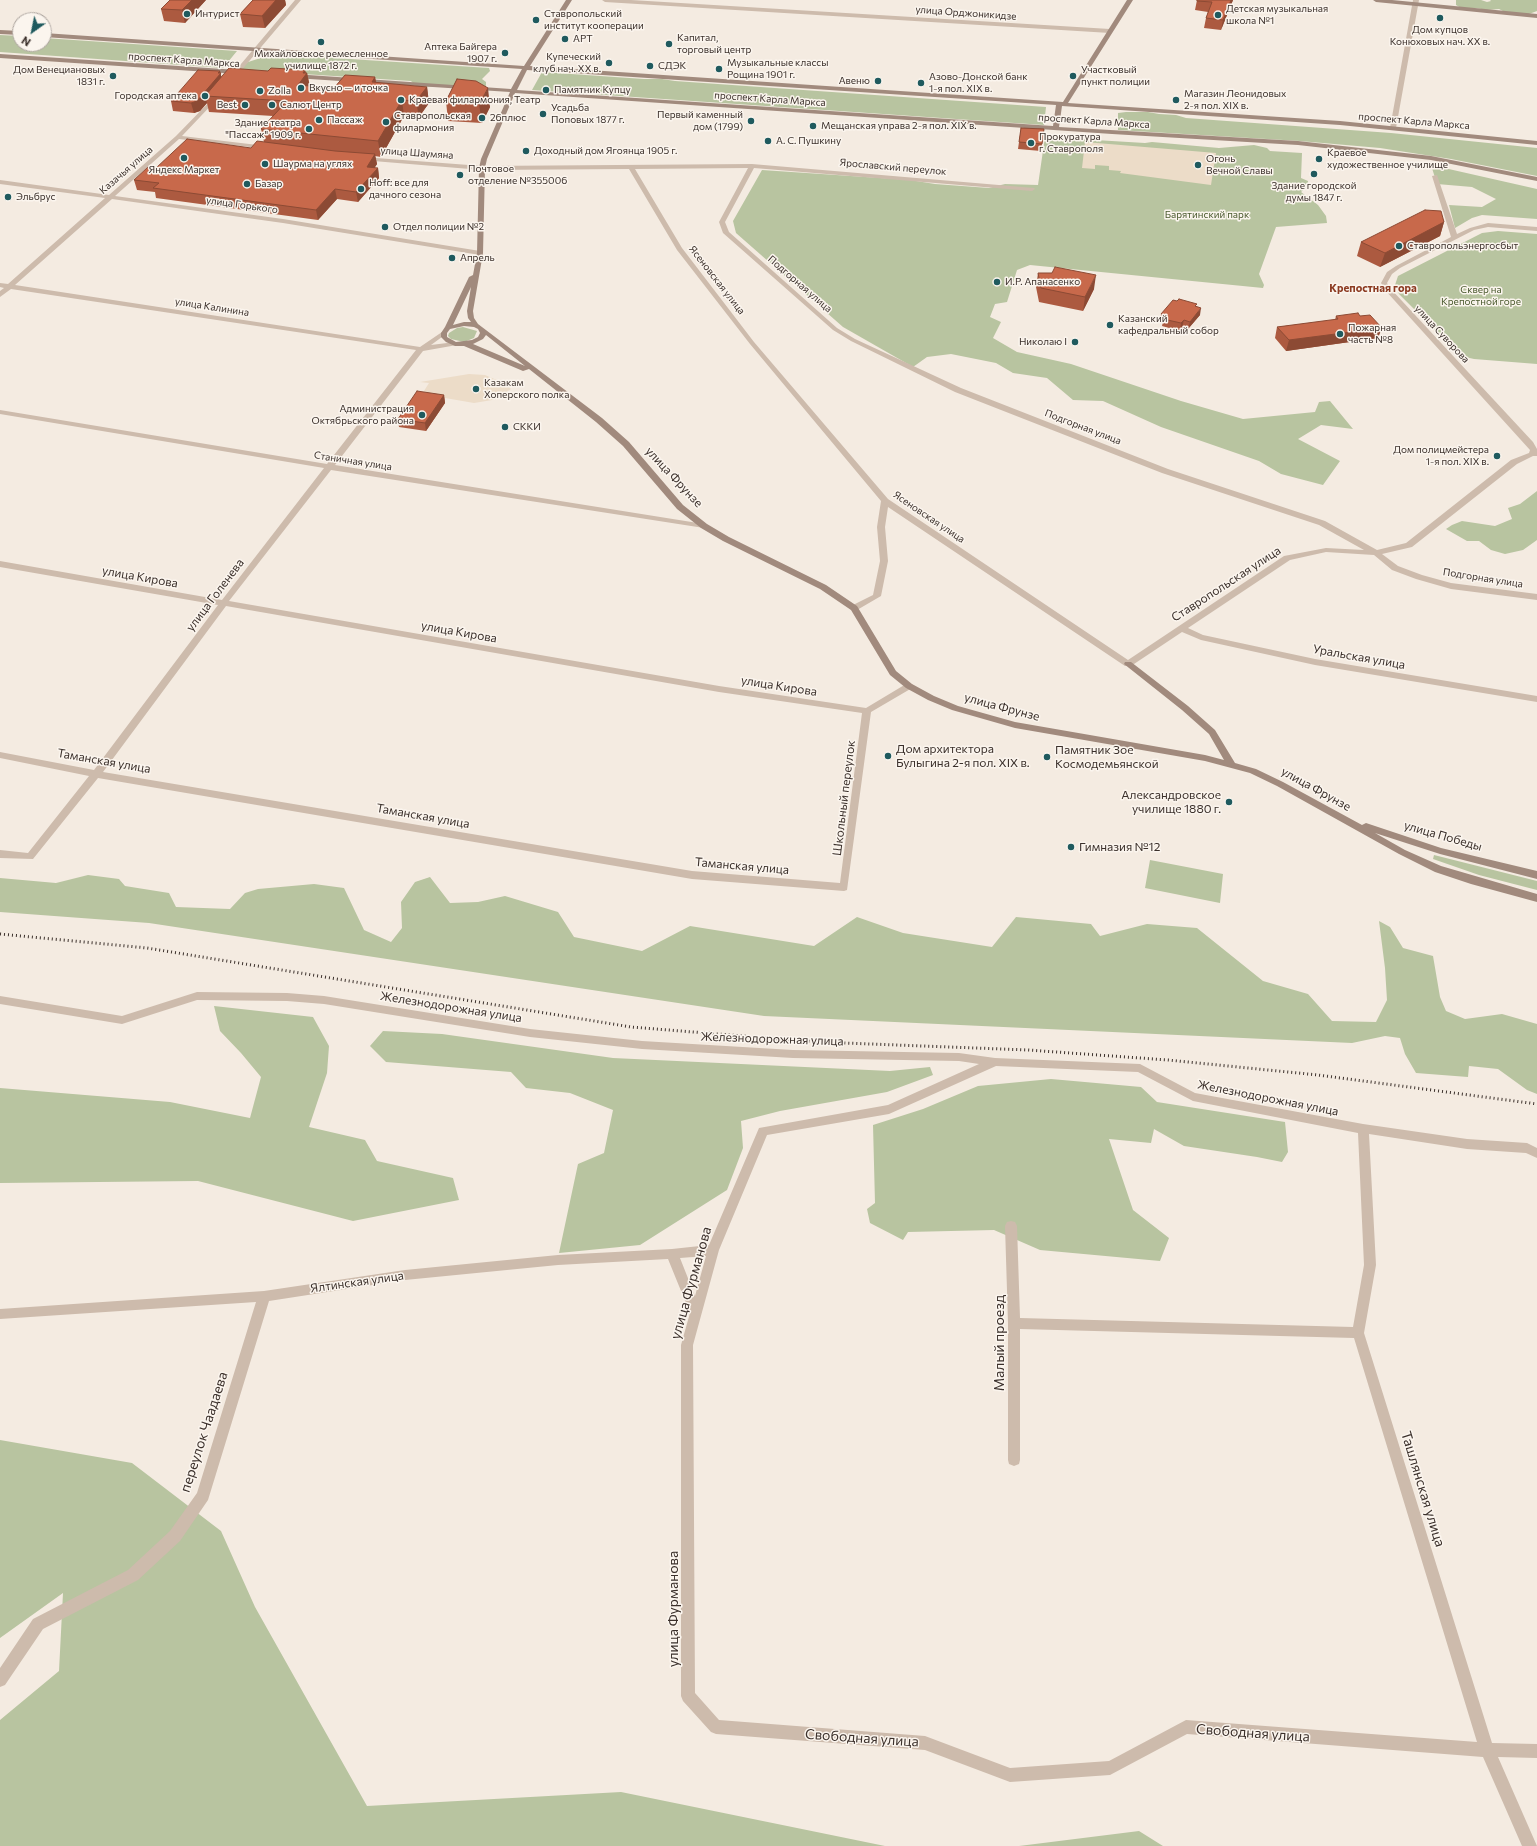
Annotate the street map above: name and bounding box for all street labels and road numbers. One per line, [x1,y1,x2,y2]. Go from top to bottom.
street label: улица Орджоникидзе [915,3,1017,23]
street label: проспект Карла Маркса [128,50,240,70]
street label: проспект Карла Маркса [714,89,826,109]
street label: проспект Карла Маркса [1358,110,1470,132]
street label: проспект Карла Маркса [1038,111,1150,131]
street label: Казачья улица [97,144,155,196]
street label: улица Шаумяна [380,144,454,162]
street label: Ярославский переулок [839,156,947,178]
street label: улица Горького [205,194,279,216]
street label: Ясеновская улица [686,243,748,317]
street label: Подгорная улица [766,253,834,315]
street label: улица Калинина [174,295,250,319]
street label: улица Суворова [1412,303,1472,365]
street label: Подгорная улица [1043,407,1123,447]
street label: улица Фрунзе [642,444,706,510]
street label: Станичная улица [313,449,393,473]
street label: Ясеновская улица [891,489,967,545]
street label: Ставропольская улица [1169,543,1283,625]
street label: улица Голенева [183,556,247,634]
street label: улица Кирова [101,563,179,591]
street label: Подгорная улица [1442,566,1524,590]
street label: улица Кирова [420,618,498,646]
street label: Уральская улица [1312,642,1406,672]
street label: улица Кирова [740,673,818,699]
street label: улица Фрунзе [963,690,1041,724]
street label: Школьный переулок [830,739,858,857]
street label: Таманская улица [56,746,152,776]
street label: улица Фрунзе [1279,764,1353,814]
street label: Таманская улица [375,801,471,831]
street label: улица Победы [1402,818,1484,854]
street label: Таманская улица [694,855,790,877]
street label: Железнодорожная улица [379,989,523,1025]
street label: Железнодорожная улица [700,1029,844,1049]
street label: Железнодорожная улица [1196,1077,1340,1119]
street label: улица Фурманова [667,1225,715,1341]
street label: Ялтинская улица [309,1268,405,1296]
street label: Малый проезд [991,1295,1007,1391]
street label: переулок Чаадаева [177,1370,231,1494]
street label: Ташлянская улица [1397,1429,1449,1549]
street label: улица Фурманова [665,1551,681,1667]
street label: Свободная улица [1196,1721,1310,1745]
street label: Свободная улица [805,1726,919,1750]

